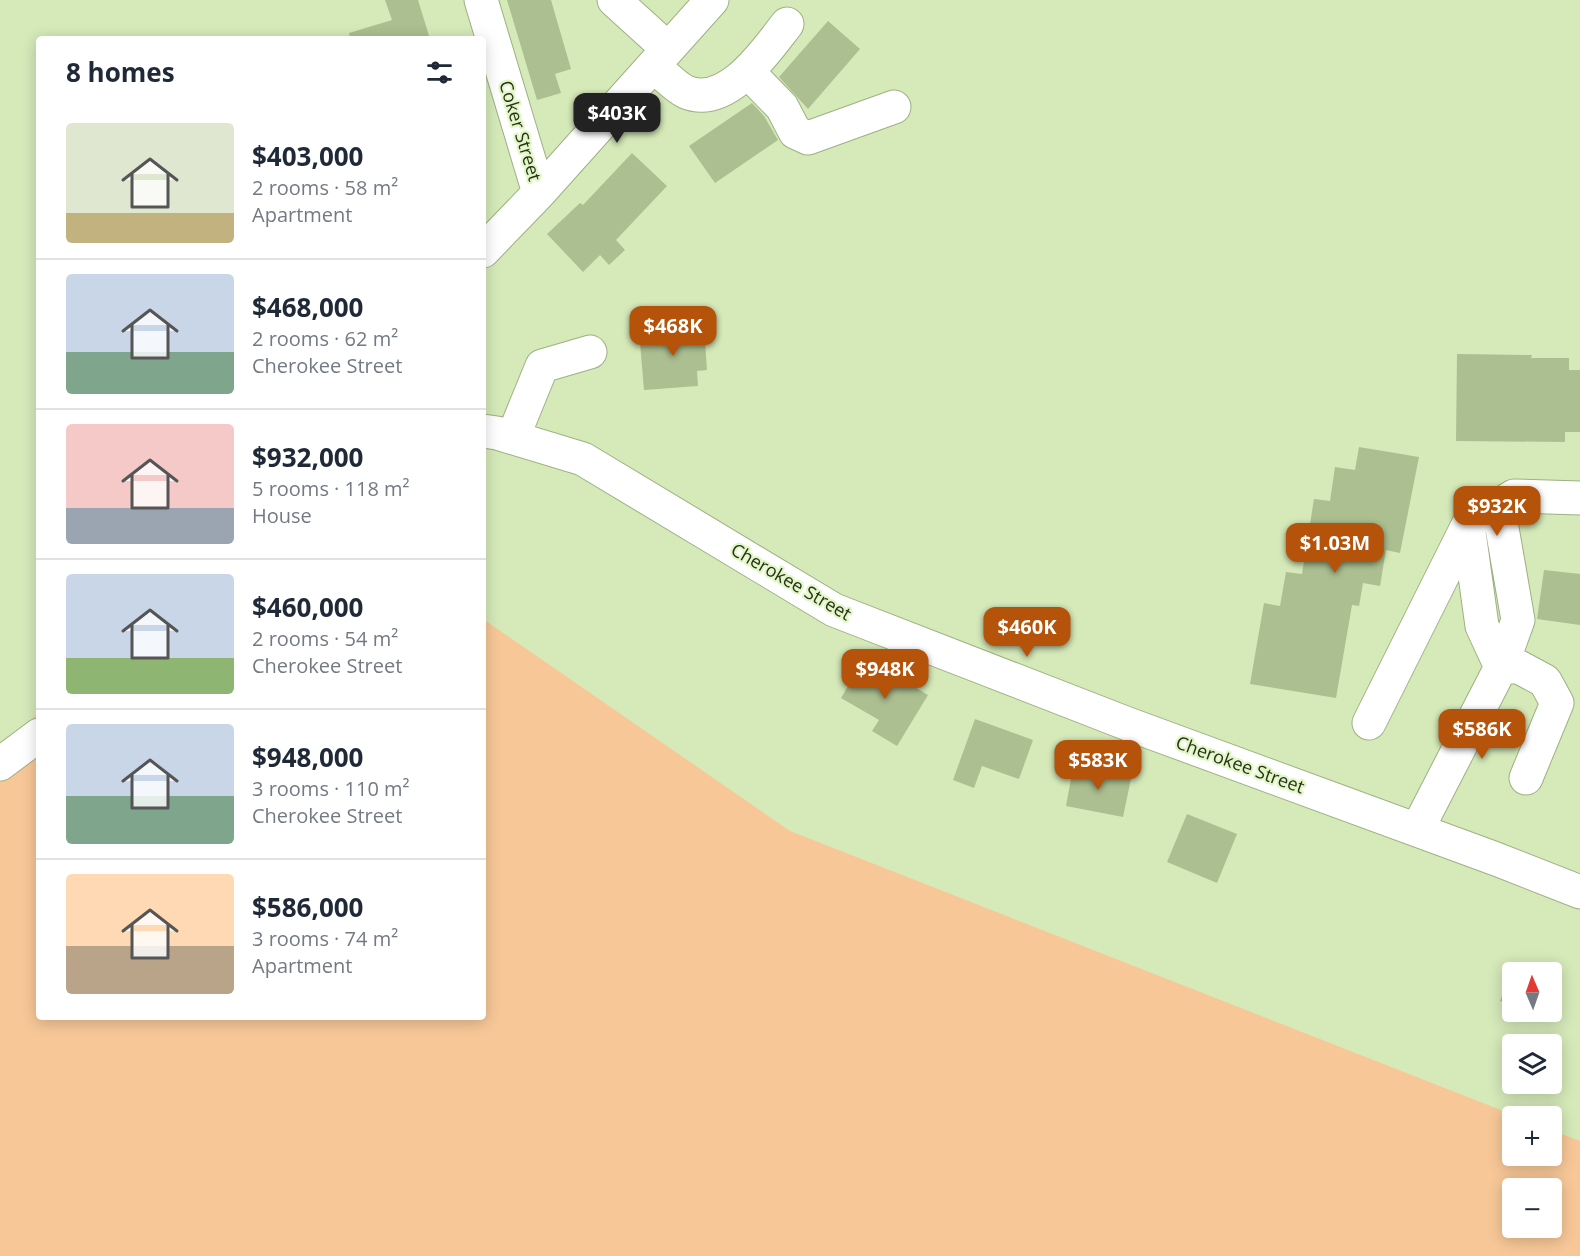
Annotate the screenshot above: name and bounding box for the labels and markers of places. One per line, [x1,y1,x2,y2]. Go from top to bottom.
pin: $403K [575,93,659,144]
pin: $468K [631,306,715,357]
pin: $932K [1455,486,1539,537]
pin: $1.03M [1286,523,1384,574]
pin: $460K [985,607,1069,658]
pin: $948K [843,649,927,700]
pin: $586K [1440,709,1524,760]
pin: $583K [1056,740,1140,791]

